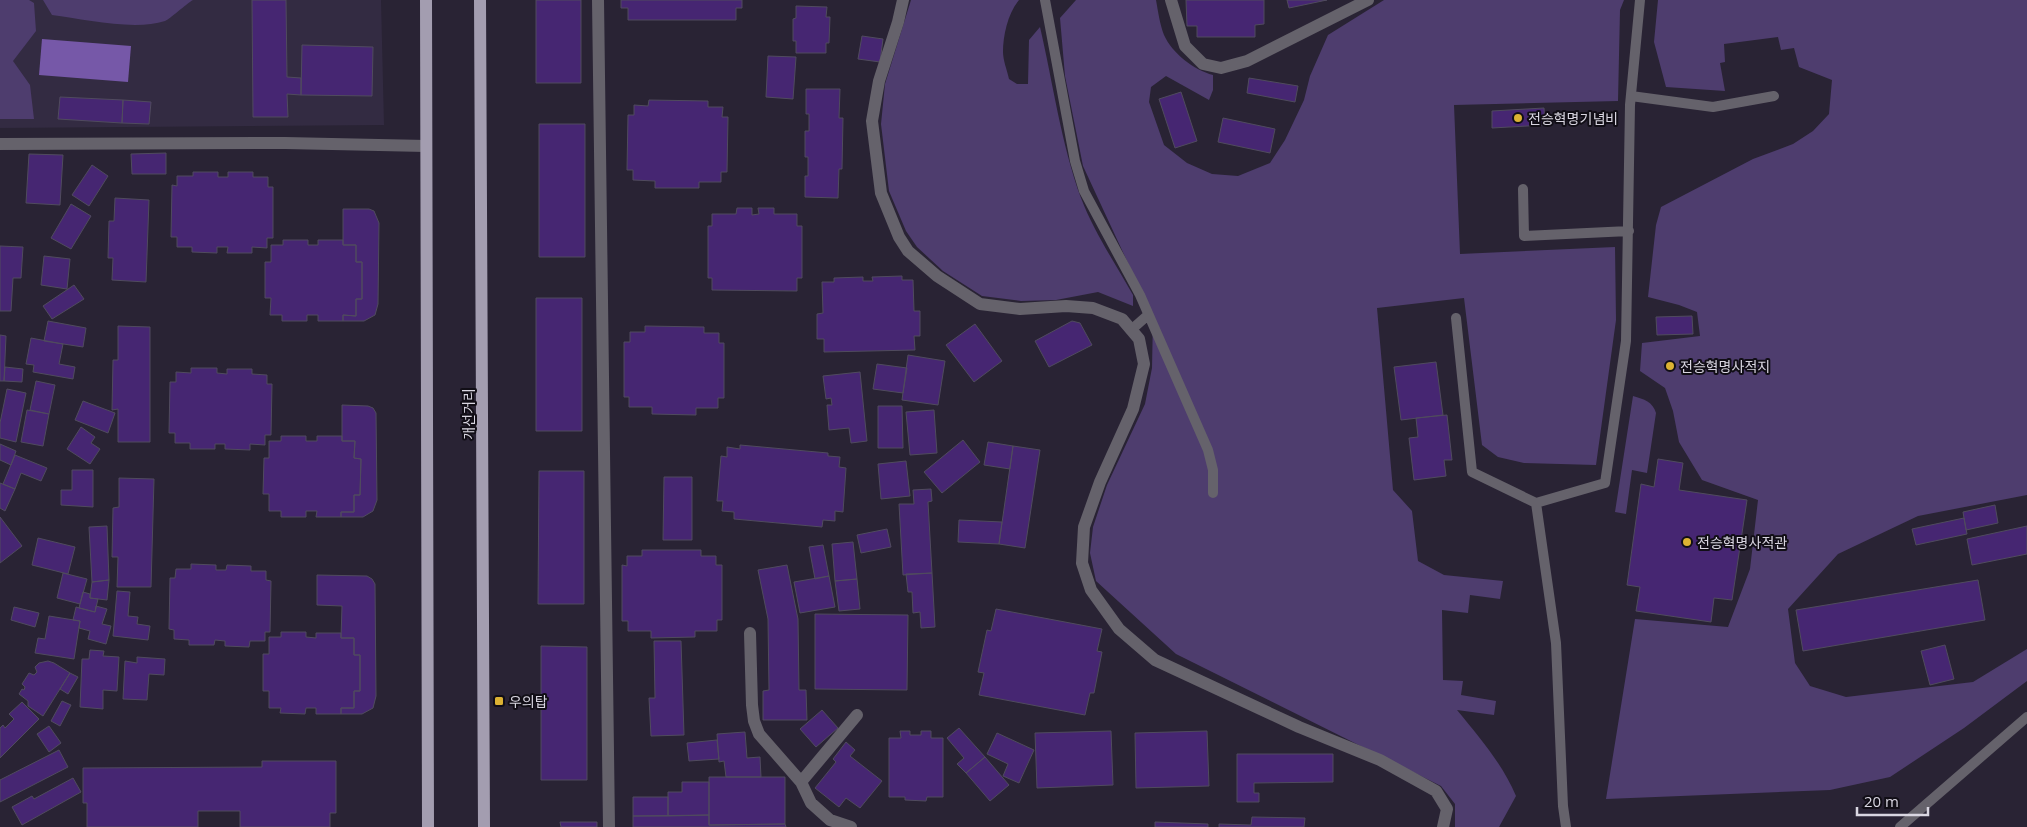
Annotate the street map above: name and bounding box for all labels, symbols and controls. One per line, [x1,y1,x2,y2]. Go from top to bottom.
place label: 전승혁명기념비 [1528,109,1618,128]
marker: 전승혁명기념비 [1512,112,1524,124]
place label: 전승혁명사적지 [1680,357,1770,376]
marker: 전승혁명사적지 [1664,360,1676,372]
street label: 개선거리 [459,388,478,440]
place label: 전승혁명사적관 [1697,533,1787,552]
marker: 전승혁명사적관 [1681,536,1693,548]
place label: 우의탑 [509,692,548,711]
marker: 우의탑 [493,695,505,707]
scale bar [1857,784,1928,816]
text: 20 m [1864,791,1899,811]

